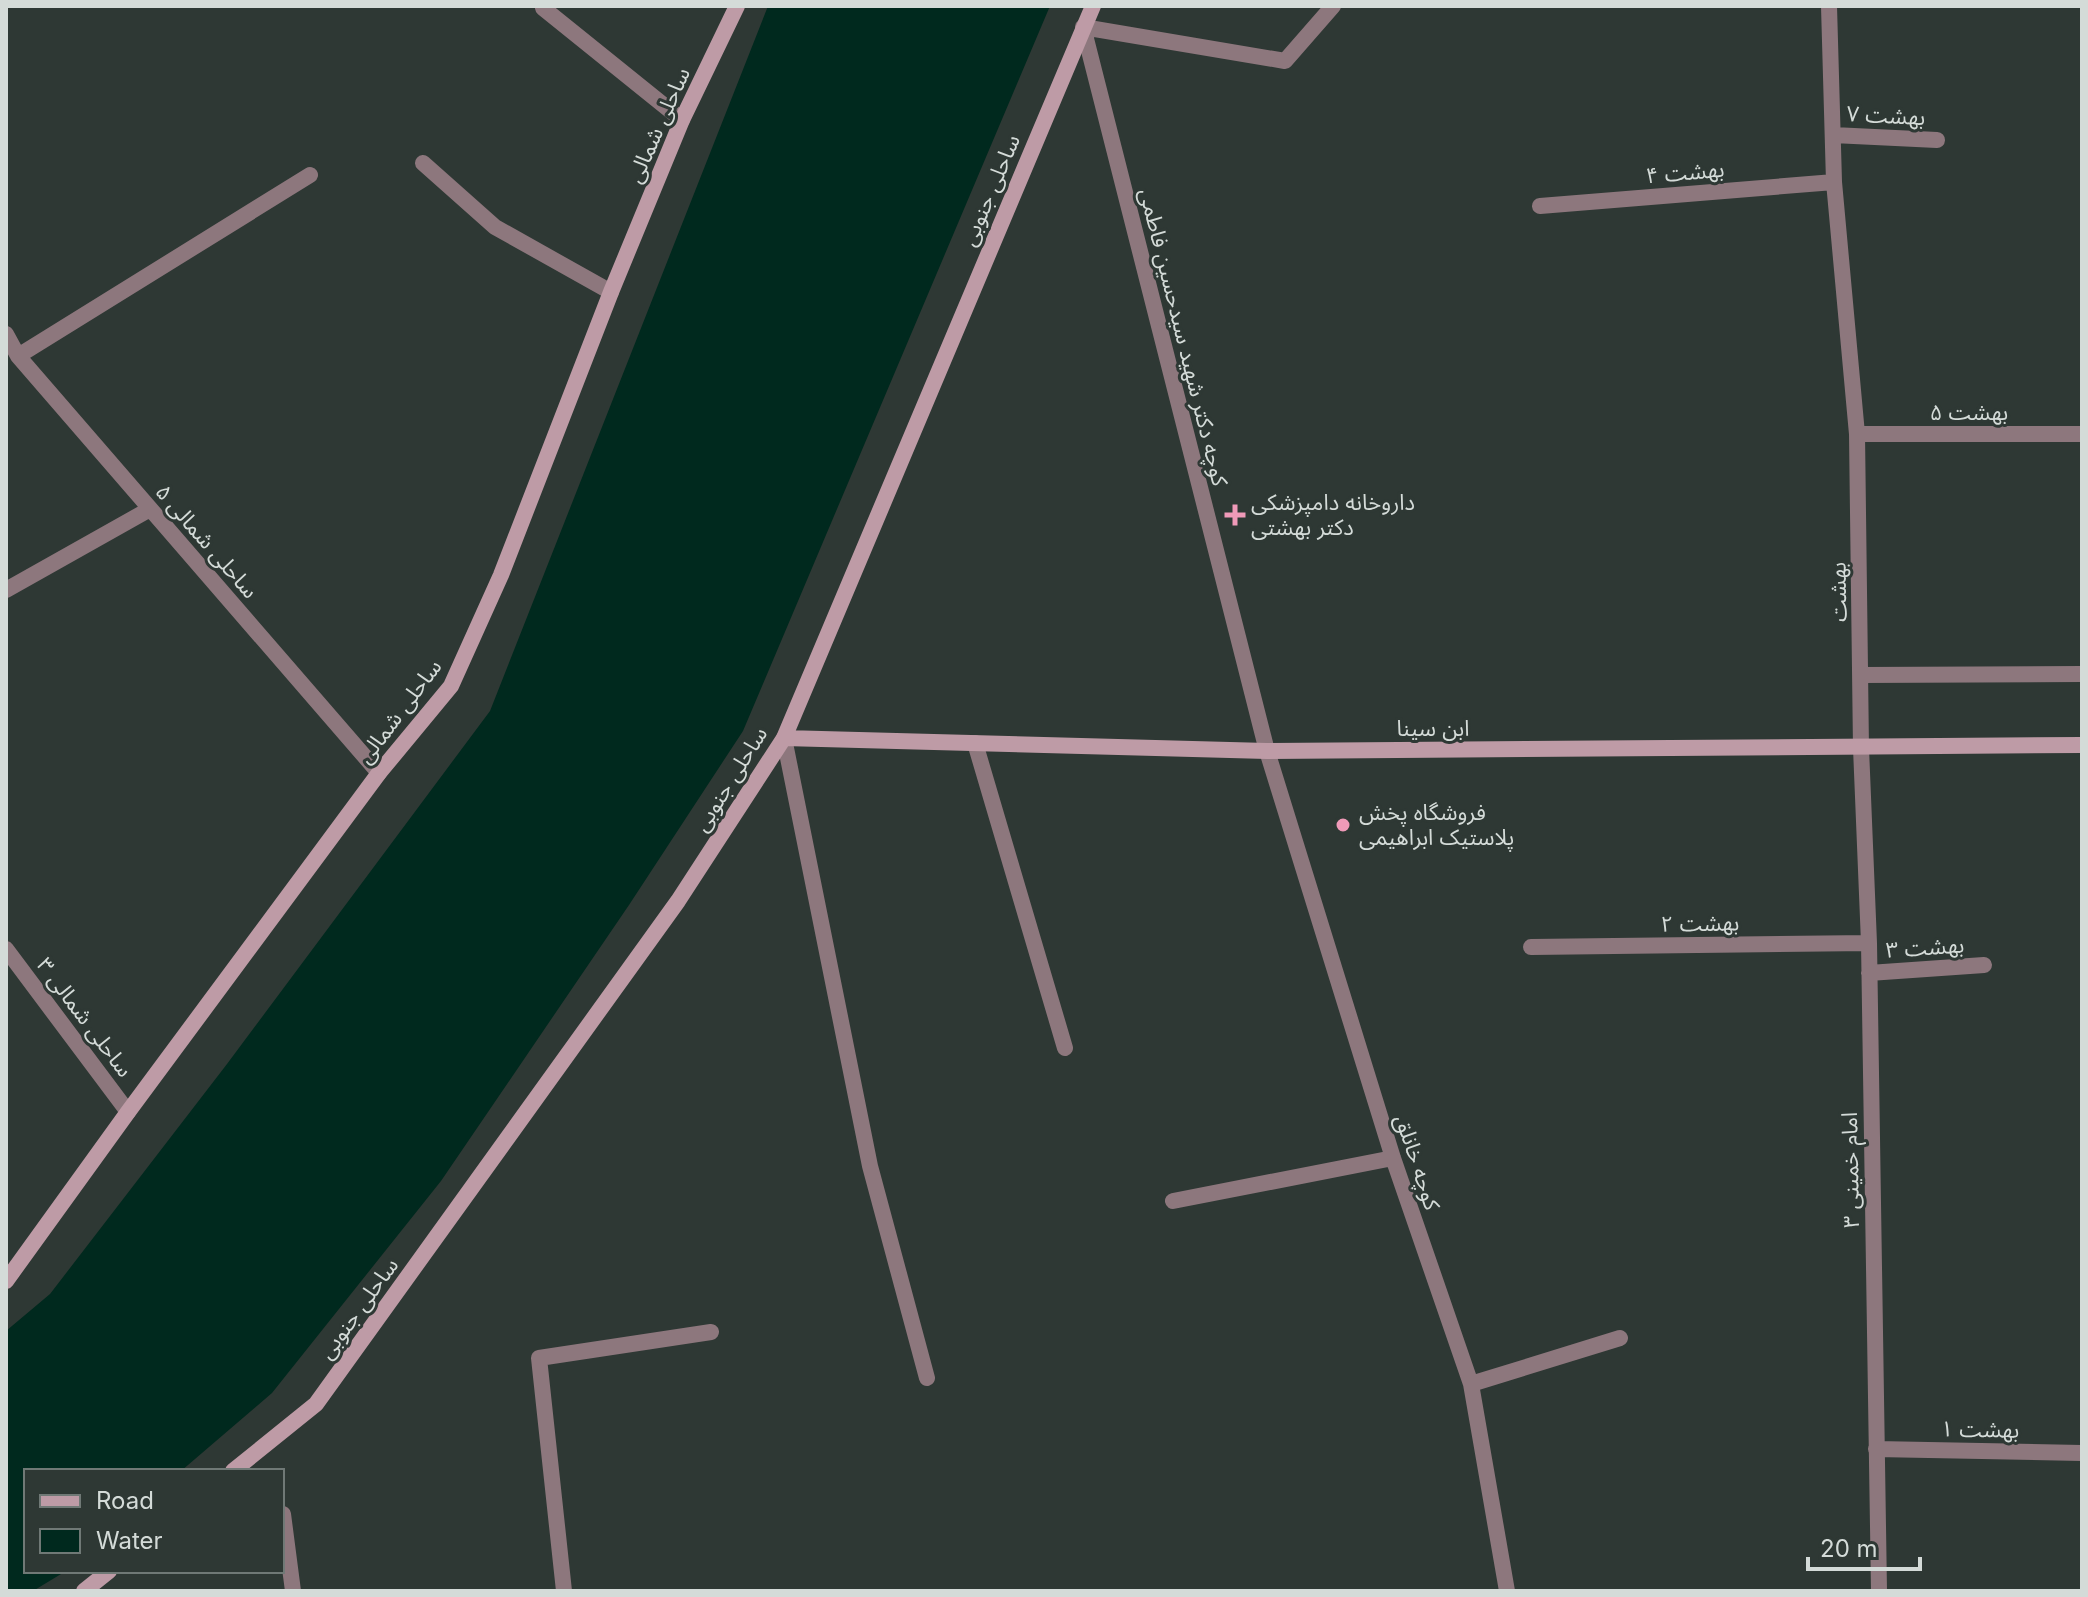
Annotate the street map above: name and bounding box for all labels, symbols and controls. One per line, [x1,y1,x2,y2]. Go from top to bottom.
street label: ساحلی شمالی [621,63,695,187]
street label: بهشت ۷ [1846,100,1926,130]
street label: ساحلی جنوبی [955,130,1025,250]
street label: بهشت ۴ [1645,156,1725,188]
street label: کوچه دکتر شهید سیدحسین فاطمی [1132,186,1234,490]
street label: بهشت ۵ [1930,399,2008,425]
street label: ساحلی شمالی ۵ [150,479,264,603]
place label: داروخانه دامپزشکی دکتر بهشتی [1251,489,1415,540]
marker: داروخانه دامپزشکی دکتر بهشتی [1226,506,1244,524]
street label: بهشت [1824,562,1852,622]
street label: ساحلی شمالی [351,654,447,768]
street label: ابن سینا [1397,715,1469,741]
street label: ساحلی جنوبی [688,722,772,836]
place label: فروشگاه پخش پلاستیک ابراهیمی [1359,799,1514,852]
marker: فروشگاه پخش پلاستیک ابراهیمی [1334,816,1352,834]
street label: بهشت ۲ [1660,909,1740,937]
street label: بهشت ۳ [1885,931,1965,963]
street label: ساحلی شمالی ۳ [32,952,138,1082]
street label: کوچه خانلق [1388,1111,1446,1215]
street label: امام خمینی ۳ [1836,1111,1868,1228]
street label: ساحلی جنوبی [313,1252,403,1364]
street label: بهشت ۱ [1940,1415,2020,1443]
legend [24,1469,284,1573]
text: Road [96,1486,154,1515]
scale bar [1808,1521,1920,1571]
text: Water [96,1526,163,1555]
text: 20 m [1820,1534,1878,1563]

